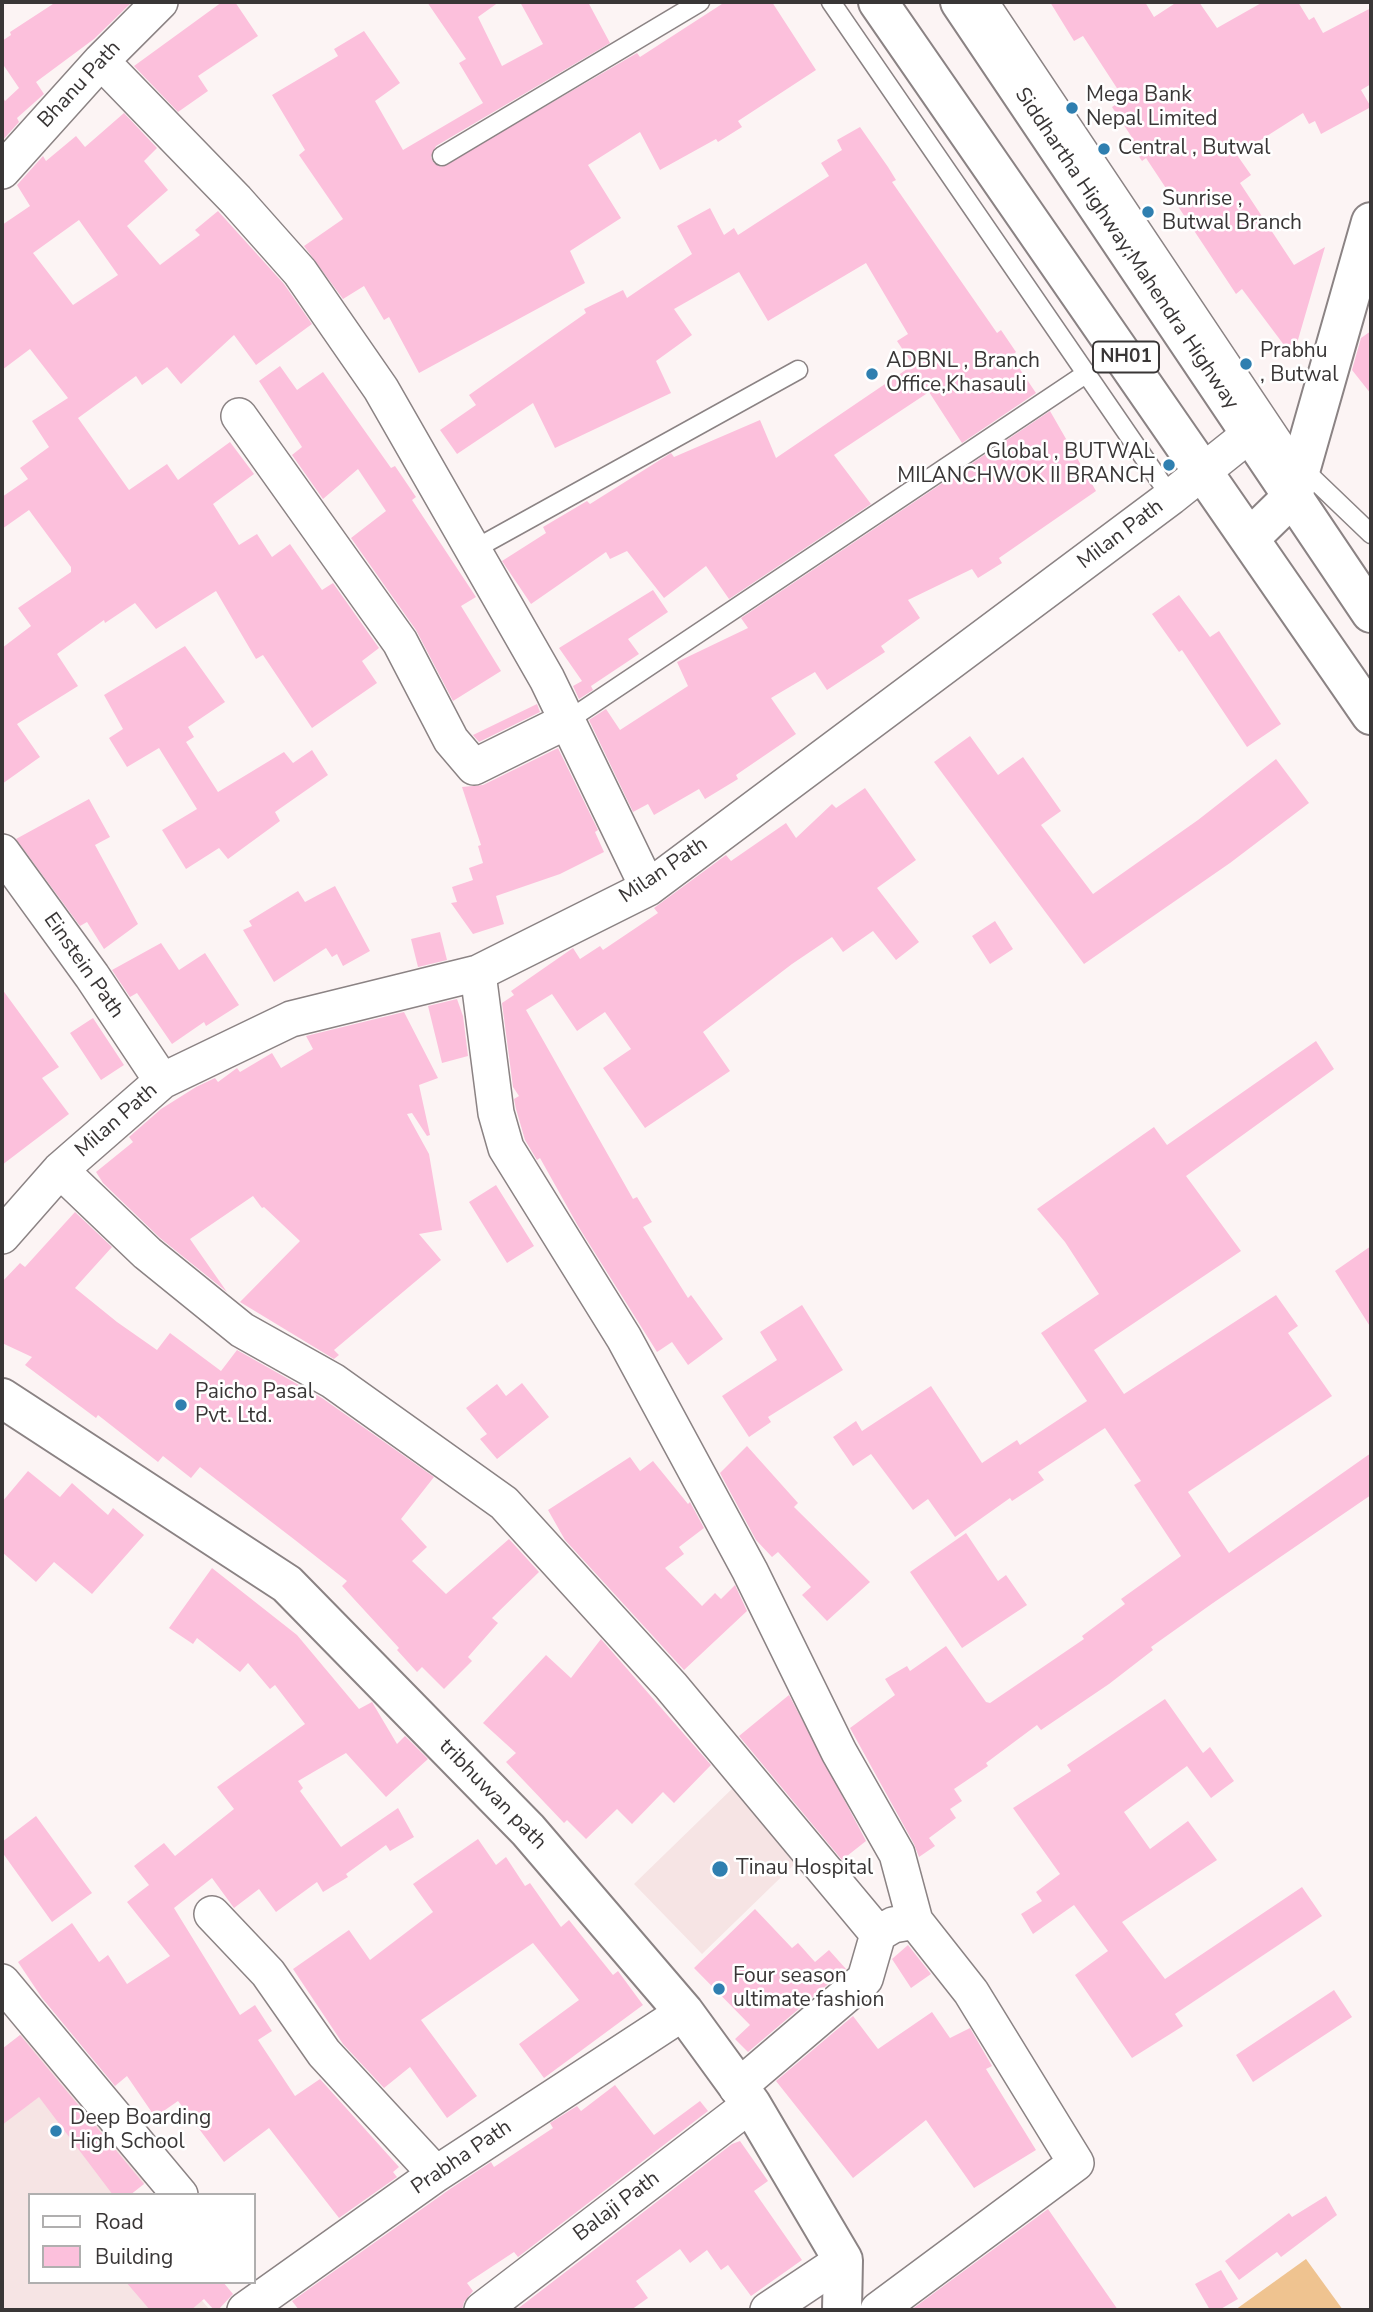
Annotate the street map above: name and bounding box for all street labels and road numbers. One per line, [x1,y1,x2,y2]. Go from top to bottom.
street label: Bhanu Path [33,36,127,134]
street label: Siddhartha Highway;Mahendra Highway [1009,83,1243,415]
road number: NH01 [1093,342,1159,372]
street label: Milan Path [1073,495,1169,575]
street label: Milan Path [615,832,713,910]
street label: Einstein Path [37,908,129,1024]
street label: Milan Path [71,1078,163,1164]
street label: tribhuwan path [433,1734,551,1856]
street label: Prabha Path [407,2115,517,2201]
street label: Balaji Path [569,2167,665,2247]

